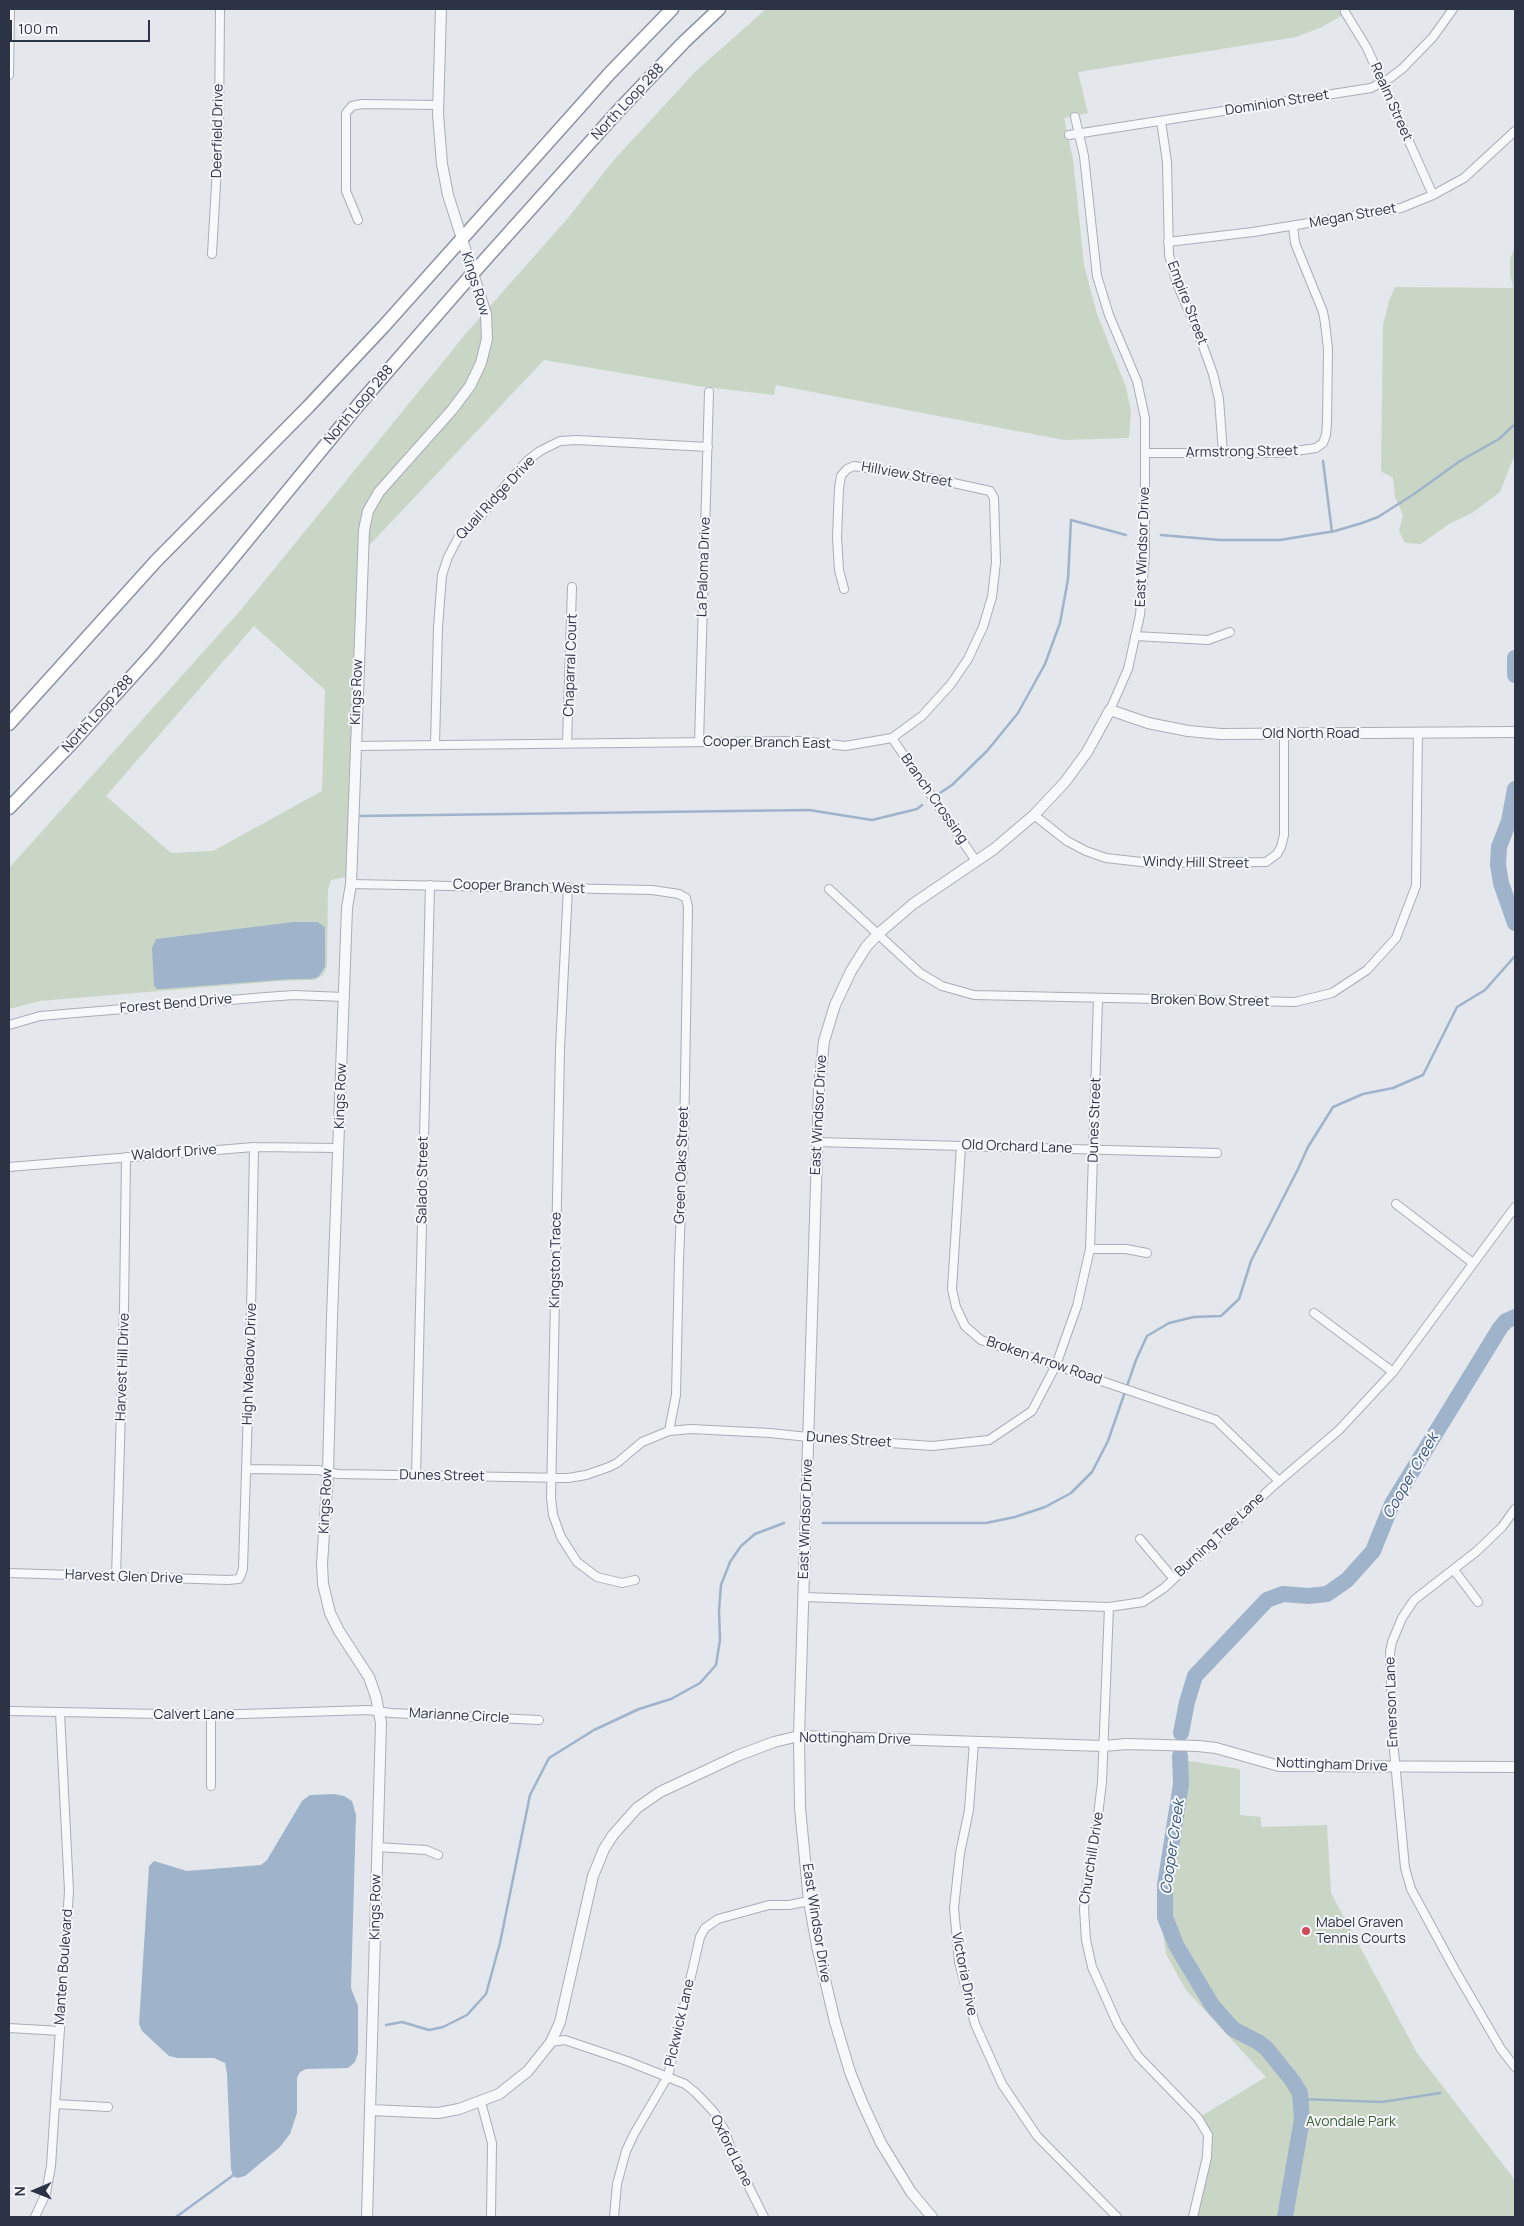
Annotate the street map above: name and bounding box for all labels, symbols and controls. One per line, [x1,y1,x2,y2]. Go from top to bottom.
scale bar [12,10,152,42]
text: 100 m [18,18,58,39]
street label: North Loop 288 [588,60,668,144]
street label: Realm Street [1366,60,1416,144]
street label: Deerfield Drive [209,84,227,178]
street label: Dominion Street [1224,86,1330,120]
street label: Megan Street [1308,200,1398,232]
street label: Kings Row [457,250,493,318]
street label: Empire Street [1163,259,1211,347]
street label: North Loop 288 [321,362,397,448]
street label: Armstrong Street [1186,443,1298,461]
street label: Quail Ridge Drive [453,453,539,543]
street label: Hillview Street [860,459,954,491]
street label: East Windsor Drive [1133,487,1153,607]
street label: La Paloma Drive [694,517,714,617]
street label: Chaparral Court [561,613,581,717]
street label: Kings Row [347,659,367,725]
street label: North Loop 288 [59,672,137,756]
street label: Old North Road [1262,726,1360,742]
street label: Cooper Branch East [703,733,831,753]
street label: Branch Crossing [897,751,971,847]
street label: Windy Hill Street [1143,854,1249,872]
street label: Cooper Branch West [452,876,586,898]
street label: Forest Bend Drive [119,991,233,1017]
street label: Broken Bow Street [1150,992,1270,1010]
street label: East Windsor Drive [807,1054,831,1176]
street label: Kings Row [331,1063,351,1129]
street label: Dunes Street [1085,1077,1105,1163]
street label: Green Oaks Street [672,1106,692,1224]
street label: Salado Street [414,1136,432,1224]
street label: Old Orchard Lane [961,1137,1073,1157]
street label: Waldorf Drive [131,1142,217,1164]
street label: Kingston Trace [547,1212,565,1308]
street label: High Meadow Drive [239,1303,261,1425]
street label: Harvest Hill Drive [113,1313,133,1421]
street label: Broken Arrow Road [984,1333,1104,1389]
street label: Dunes Street [806,1429,892,1451]
water label: Cooper Creek [1379,1430,1443,1522]
street label: East Windsor Drive [796,1459,816,1579]
street label: Dunes Street [399,1467,485,1485]
street label: Kings Row [316,1468,336,1534]
street label: Burning Tree Lane [1172,1489,1268,1581]
street label: Harvest Glen Drive [65,1567,183,1587]
street label: Emerson Lane [1382,1656,1402,1748]
street label: Marianne Circle [408,1705,510,1727]
street label: Calvert Lane [154,1707,234,1723]
street label: Nottingham Drive [799,1730,911,1748]
street label: Nottingham Drive [1276,1755,1388,1775]
water label: Cooper Creek [1157,1798,1189,1896]
street label: Churchill Drive [1076,1811,1108,1905]
street label: East Windsor Drive [798,1862,834,1984]
street label: Kings Row [367,1874,385,1940]
street label: Manten Boulevard [52,1908,76,2026]
place label: Mabel Graven Tennis Courts [1316,1915,1406,1948]
marker: Mabel Graven Tennis Courts [1300,1925,1312,1937]
street label: Victoria Drive [948,1931,980,2017]
street label: Pickwick Lane [662,1978,698,2068]
street label: Oxford Lane [706,2112,756,2190]
park label: Avondale Park [1306,2114,1396,2130]
north arrow [10,2166,60,2216]
text: N [10,2186,29,2196]

